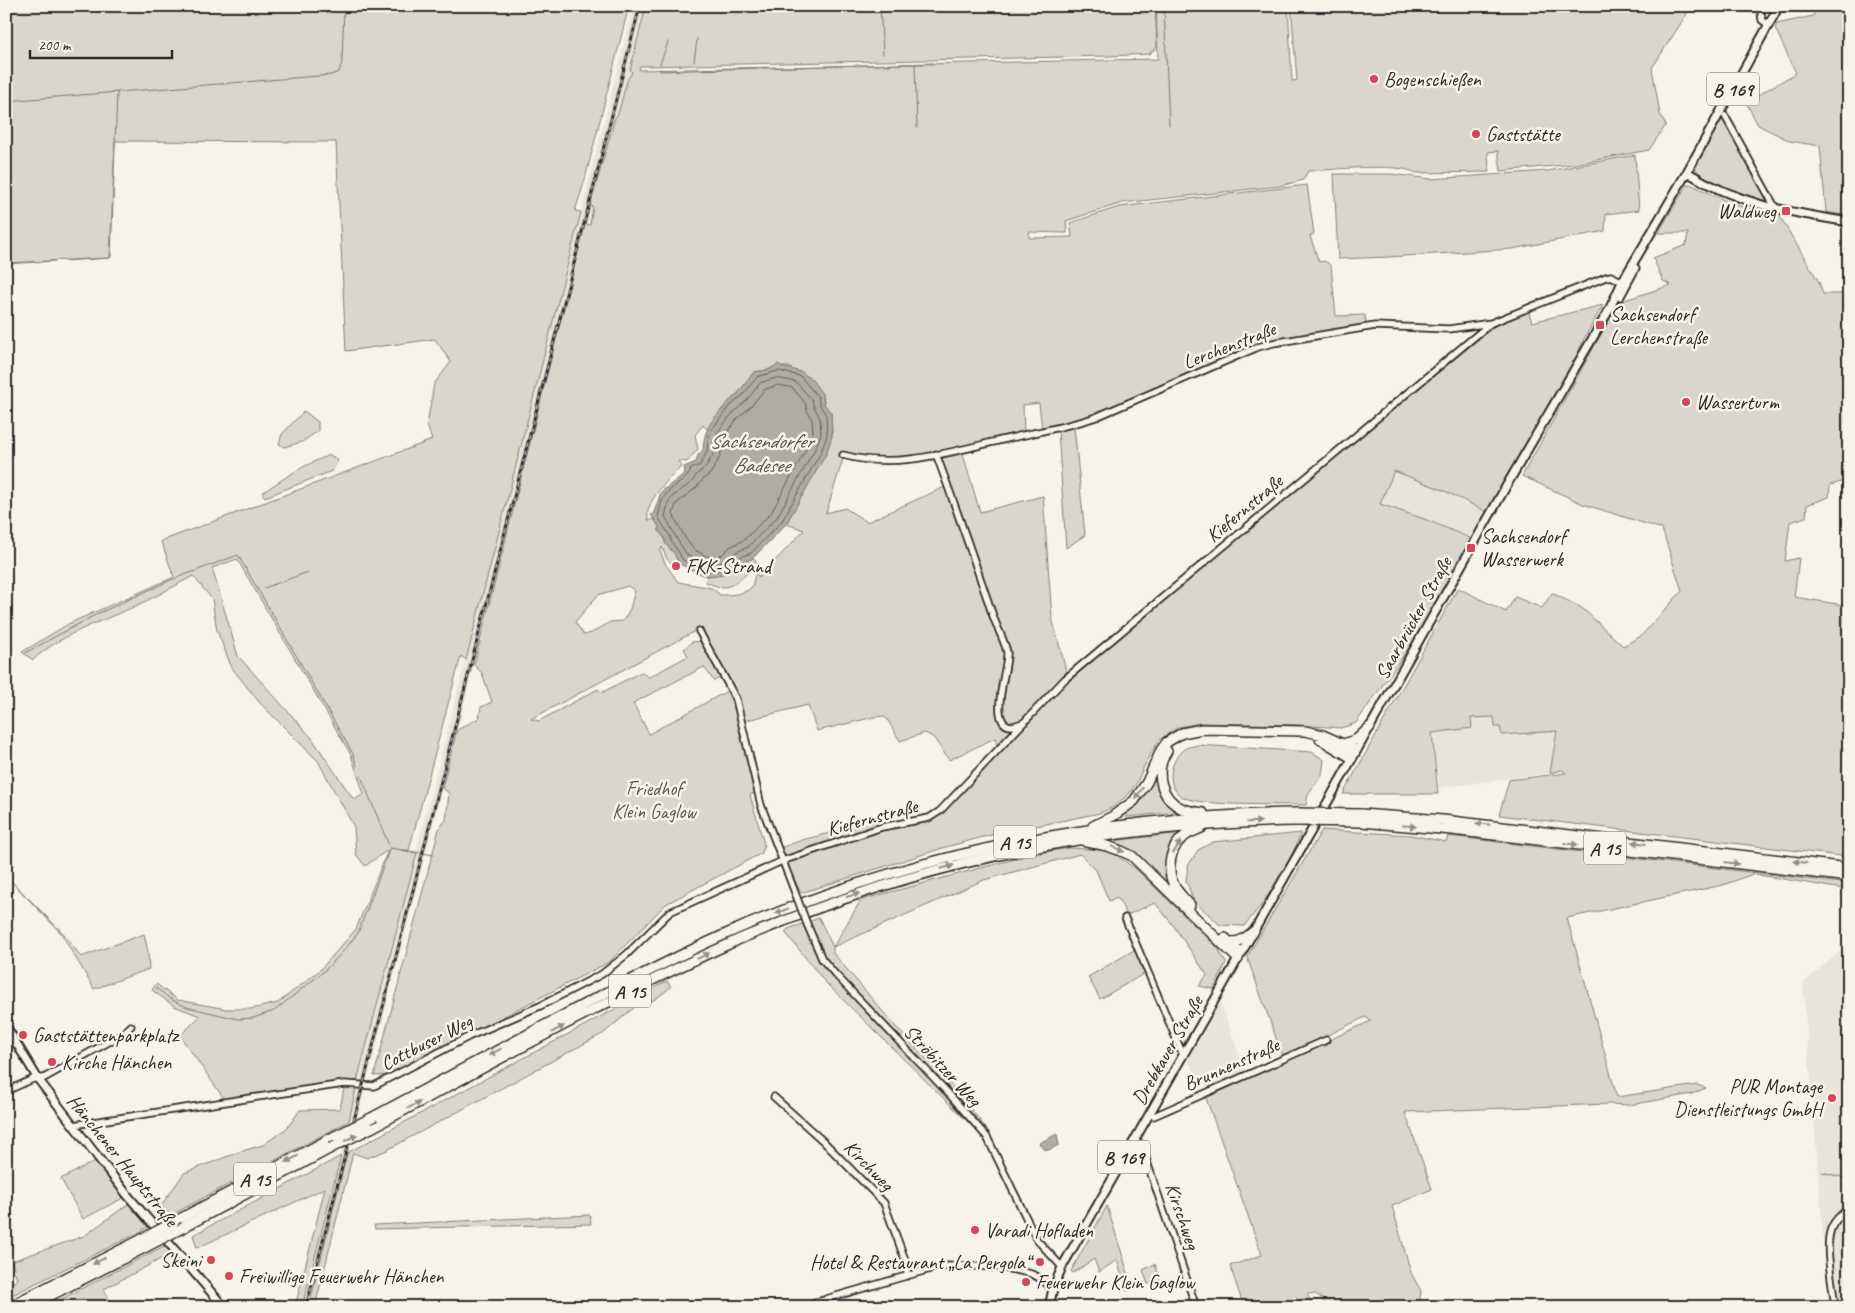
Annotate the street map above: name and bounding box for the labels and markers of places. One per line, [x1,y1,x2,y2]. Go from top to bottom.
place label: Bogenschießen [1384,67,1482,92]
marker: Bogenschießen [1368,73,1380,85]
place label: Gaststätte [1486,122,1561,147]
marker: Gaststätte [1470,128,1482,140]
place label: Waldweg [1718,199,1777,224]
marker: Waldweg [1780,205,1792,217]
place label: Sachsendorf Lerchenstraße [1610,302,1709,350]
marker: Sachsendorf Lerchenstraße [1594,319,1606,331]
place label: Wasserturm [1696,390,1780,415]
marker: Wasserturm [1680,396,1692,408]
place label: Sachsendorf Wasserwerk [1481,524,1570,572]
marker: Sachsendorf Wasserwerk [1465,542,1477,554]
place label: FKK-Strand [686,554,774,579]
marker: FKK-Strand [670,560,682,572]
place label: Gaststättenparkplatz [33,1023,181,1048]
marker: Gaststättenparkplatz [17,1029,29,1041]
place label: Kirche Hänchen [62,1050,172,1075]
marker: Kirche Hänchen [46,1056,58,1068]
place label: PUR Montage Dienstleistungs GmbH [1674,1074,1825,1122]
marker: PUR Montage Dienstleistungs GmbH [1826,1092,1838,1104]
place label: Varadi Hofladen [985,1218,1094,1243]
marker: Varadi Hofladen [969,1224,981,1236]
place label: Skeini [161,1248,203,1273]
place label: Hotel & Restaurant „La Pergola“ [810,1250,1035,1275]
marker: Skeini [205,1254,217,1266]
marker: Hotel & Restaurant „La Pergola“ [1034,1256,1046,1268]
place label: Freiwillige Feuerwehr Hänchen [239,1264,445,1289]
marker: Freiwillige Feuerwehr Hänchen [223,1270,235,1282]
place label: Feuerwehr Klein Gaglow [1036,1270,1196,1295]
marker: Feuerwehr Klein Gaglow [1020,1276,1032,1288]

